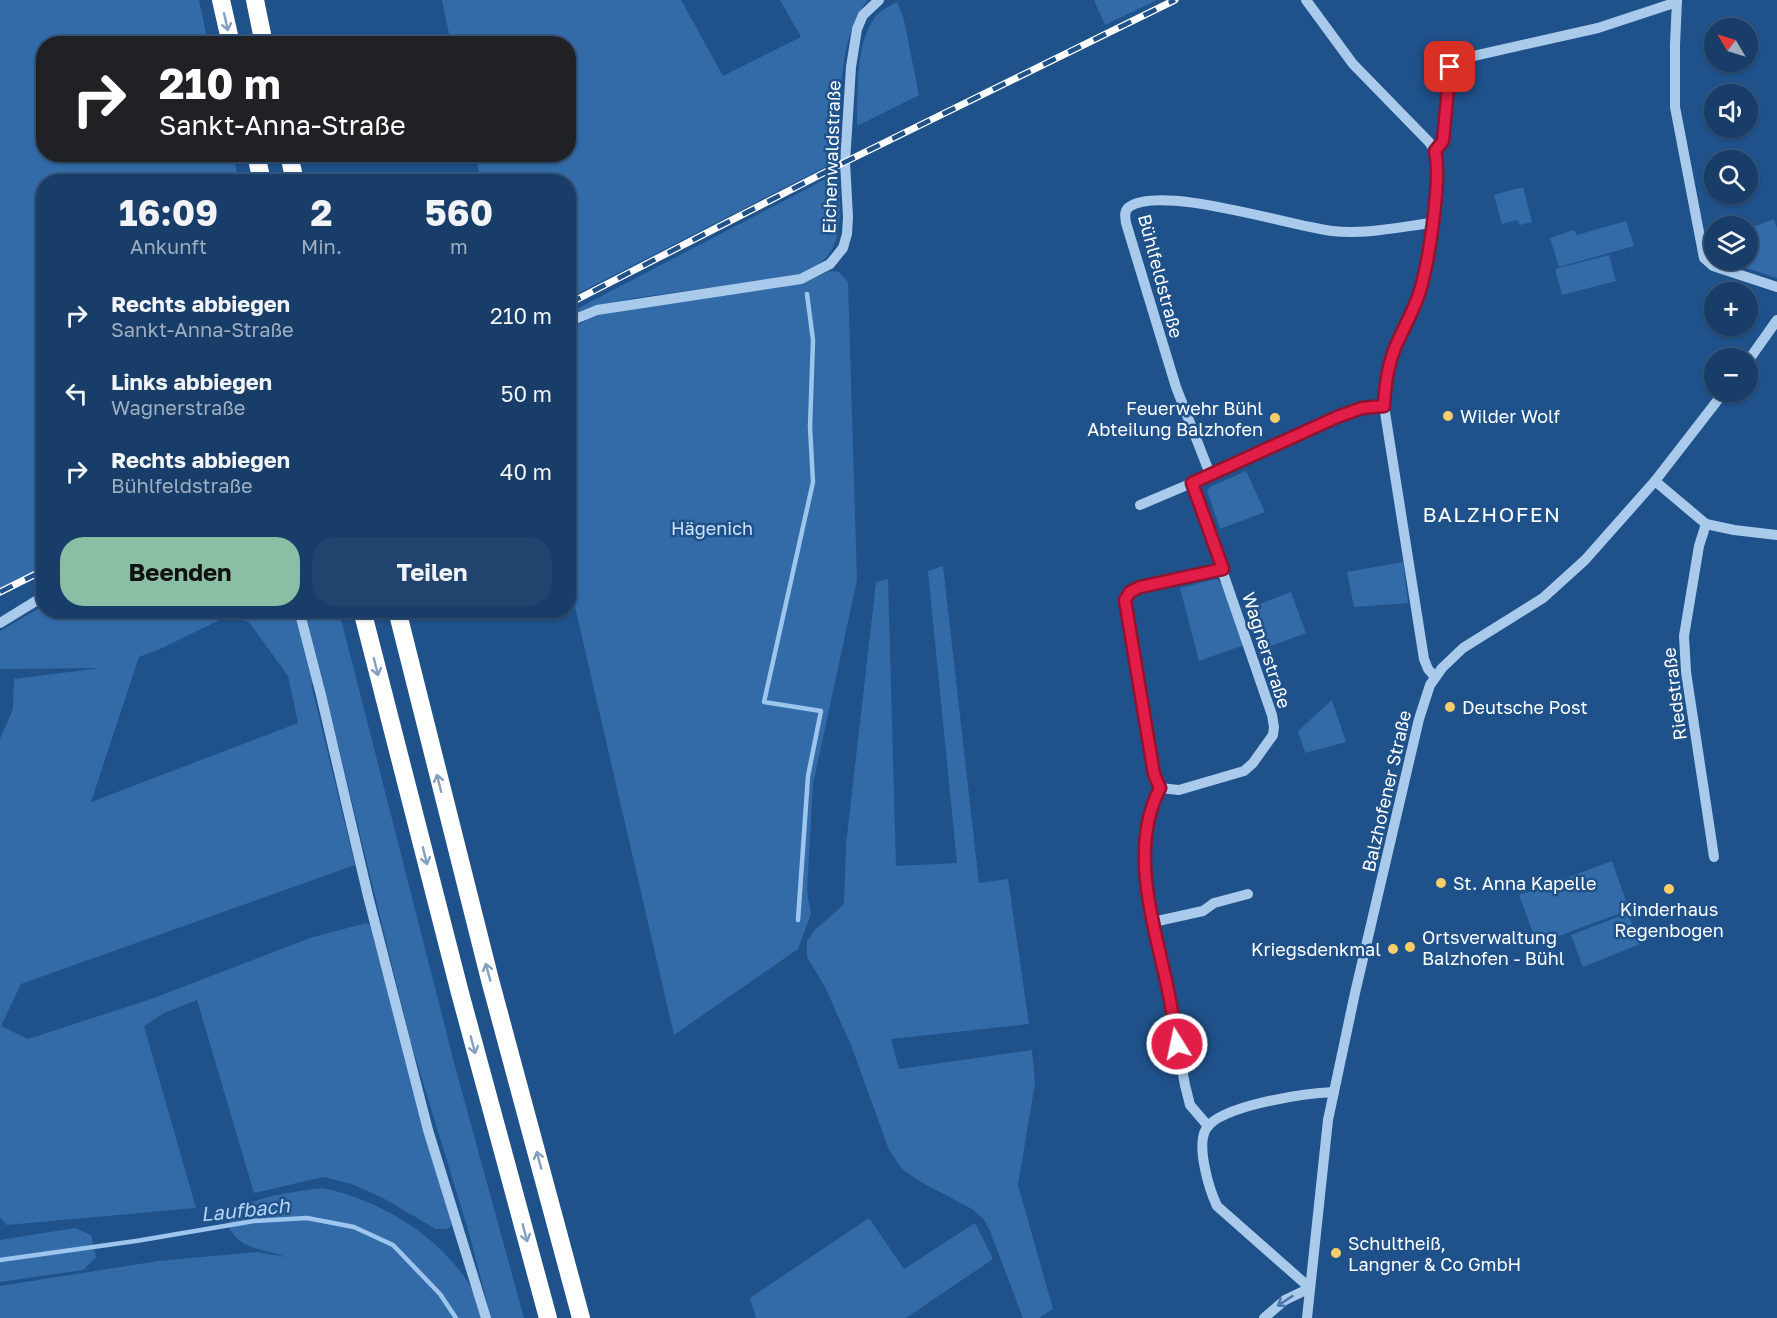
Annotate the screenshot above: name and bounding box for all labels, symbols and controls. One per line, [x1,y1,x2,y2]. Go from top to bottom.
one-way arrow [221,12,232,31]
north arrow [1704,18,1758,72]
map controls [1704,18,1758,402]
pin [1424,41,1475,92]
icon: arrive [1433,50,1466,83]
text: 210 m [159,58,281,108]
icon: right [60,60,138,138]
street label: Eichenwaldstraße [817,80,845,234]
button: sound [1704,84,1758,138]
text: Sankt-Anna-Straße [159,109,406,141]
button: search [1704,150,1758,204]
text: 16:09 [119,191,218,234]
text: 2 [310,191,332,234]
text: 560 [425,191,493,234]
street label: Bühlfeldstraße [1134,212,1188,340]
button: layers [1704,216,1758,270]
text: Ankunft [130,234,207,258]
text: Min. [301,234,342,258]
text: m [450,234,468,258]
button: + [1704,282,1758,336]
text: Rechts abbiegen [111,290,290,317]
icon: right [60,299,93,332]
text: 210 m [490,302,552,329]
text: Sankt-Anna-Straße [111,317,294,341]
button: − [1704,348,1758,402]
text: Links abbiegen [111,368,272,395]
icon: left [60,377,93,410]
text: 50 m [501,380,552,407]
text: Wagnerstraße [111,395,245,419]
place label: Feuerwehr Bühl Abteilung Balzhofen [1087,397,1263,440]
place label: Wilder Wolf [1460,405,1560,427]
marker: Wilder Wolf [1441,409,1455,423]
marker: Feuerwehr Bühl Abteilung Balzhofen [1268,411,1282,425]
text: Rechts abbiegen [111,446,290,473]
icon: right [60,455,93,488]
text: 40 m [500,458,552,485]
text: Bühlfeldstraße [111,473,253,497]
district label: BALZHOFEN [1423,501,1561,527]
park label: Hägenich [671,517,753,539]
button: Beenden [60,537,300,606]
button: Teilen [312,537,552,606]
street label: Wagnerstraße [1238,589,1296,711]
street label: Riedstraße [1657,646,1691,742]
one-way arrow [371,657,383,676]
place label: Deutsche Post [1462,696,1588,718]
marker: Deutsche Post [1443,700,1457,714]
street label: Balzhofener Straße [1357,708,1415,874]
one-way arrow [433,774,444,793]
one-way arrow [419,846,431,865]
place label: St. Anna Kapelle [1453,872,1596,894]
marker: St. Anna Kapelle [1434,876,1448,890]
marker: Kinderhaus Regenbogen [1662,882,1676,896]
place label: Kinderhaus Regenbogen [1614,898,1724,941]
place label: Ortsverwaltung Balzhofen - Bühl [1422,926,1565,969]
place label: Kriegsdenkmal [1251,938,1381,960]
marker: Ortsverwaltung Balzhofen - Bühl [1403,940,1417,954]
marker: Kriegsdenkmal [1386,942,1400,956]
one-way arrow [481,963,493,982]
position arrow [1145,1012,1209,1076]
one-way arrow [468,1035,480,1054]
one-way arrow [532,1151,544,1170]
water label: Laufbach [199,1192,291,1226]
one-way arrow [519,1223,531,1242]
place label: Schultheiß, Langner & Co GmbH [1348,1232,1521,1275]
marker: Schultheiß, Langner & Co GmbH [1329,1246,1343,1260]
one-way arrow [1278,1295,1294,1307]

